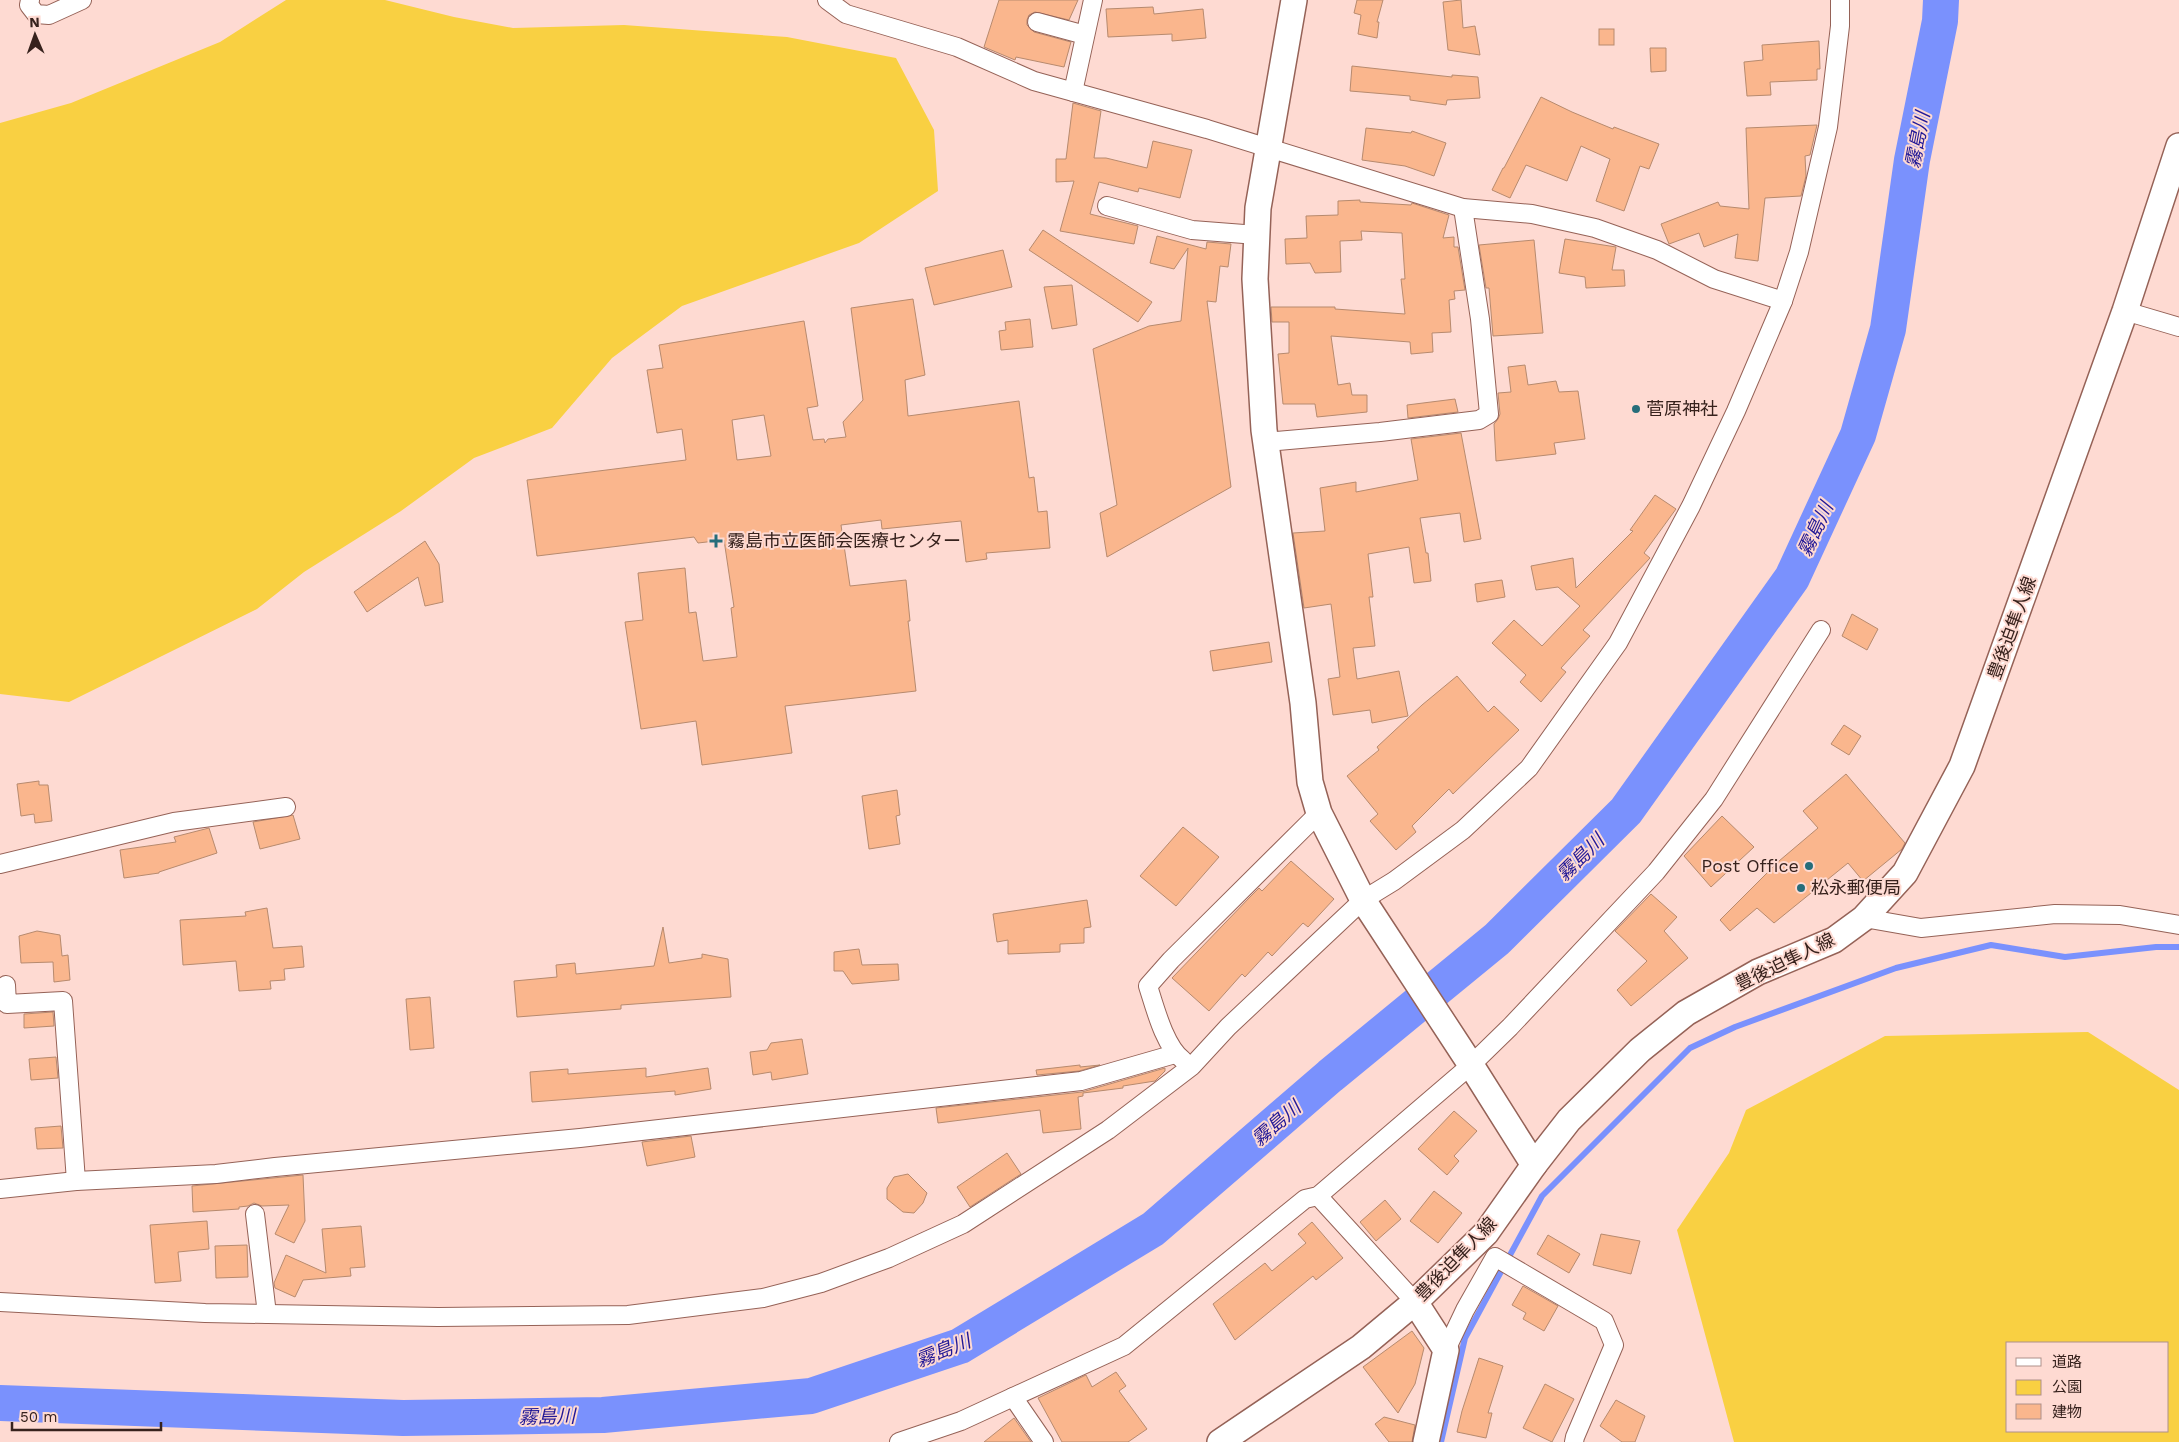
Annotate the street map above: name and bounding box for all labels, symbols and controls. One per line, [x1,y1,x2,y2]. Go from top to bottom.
north arrow [10,10,60,60]
text: N [29,14,40,30]
water label: 霧島川 [1901,108,1935,170]
place label: 菅原神社 [1646,398,1718,419]
marker: 菅原神社 [1630,403,1642,415]
water label: 霧島川 [1793,497,1839,560]
place label: 霧島市立医師会医療センター [727,530,961,551]
marker: 霧島市立医師会医療センター [709,534,723,548]
street label: 豊後迫隼人線 [1983,573,2040,682]
water label: 霧島川 [1552,828,1610,886]
place label: Post Office [1701,855,1799,876]
marker: Post Office [1803,860,1815,872]
place label: 松永郵便局 [1811,877,1901,898]
marker: 松永郵便局 [1795,882,1807,894]
street label: 豊後迫隼人線 [1732,928,1838,995]
water label: 霧島川 [1247,1095,1307,1151]
street label: 豊後迫隼人線 [1411,1213,1501,1305]
water label: 霧島川 [912,1328,976,1372]
legend [2006,1342,2169,1432]
text: 道路 [2052,1353,2082,1371]
text: 公園 [2052,1378,2082,1396]
scale bar [12,1400,161,1432]
text: 建物 [2052,1403,2082,1421]
water label: 霧島川 [518,1404,578,1428]
text: 50 m [20,1408,57,1426]

